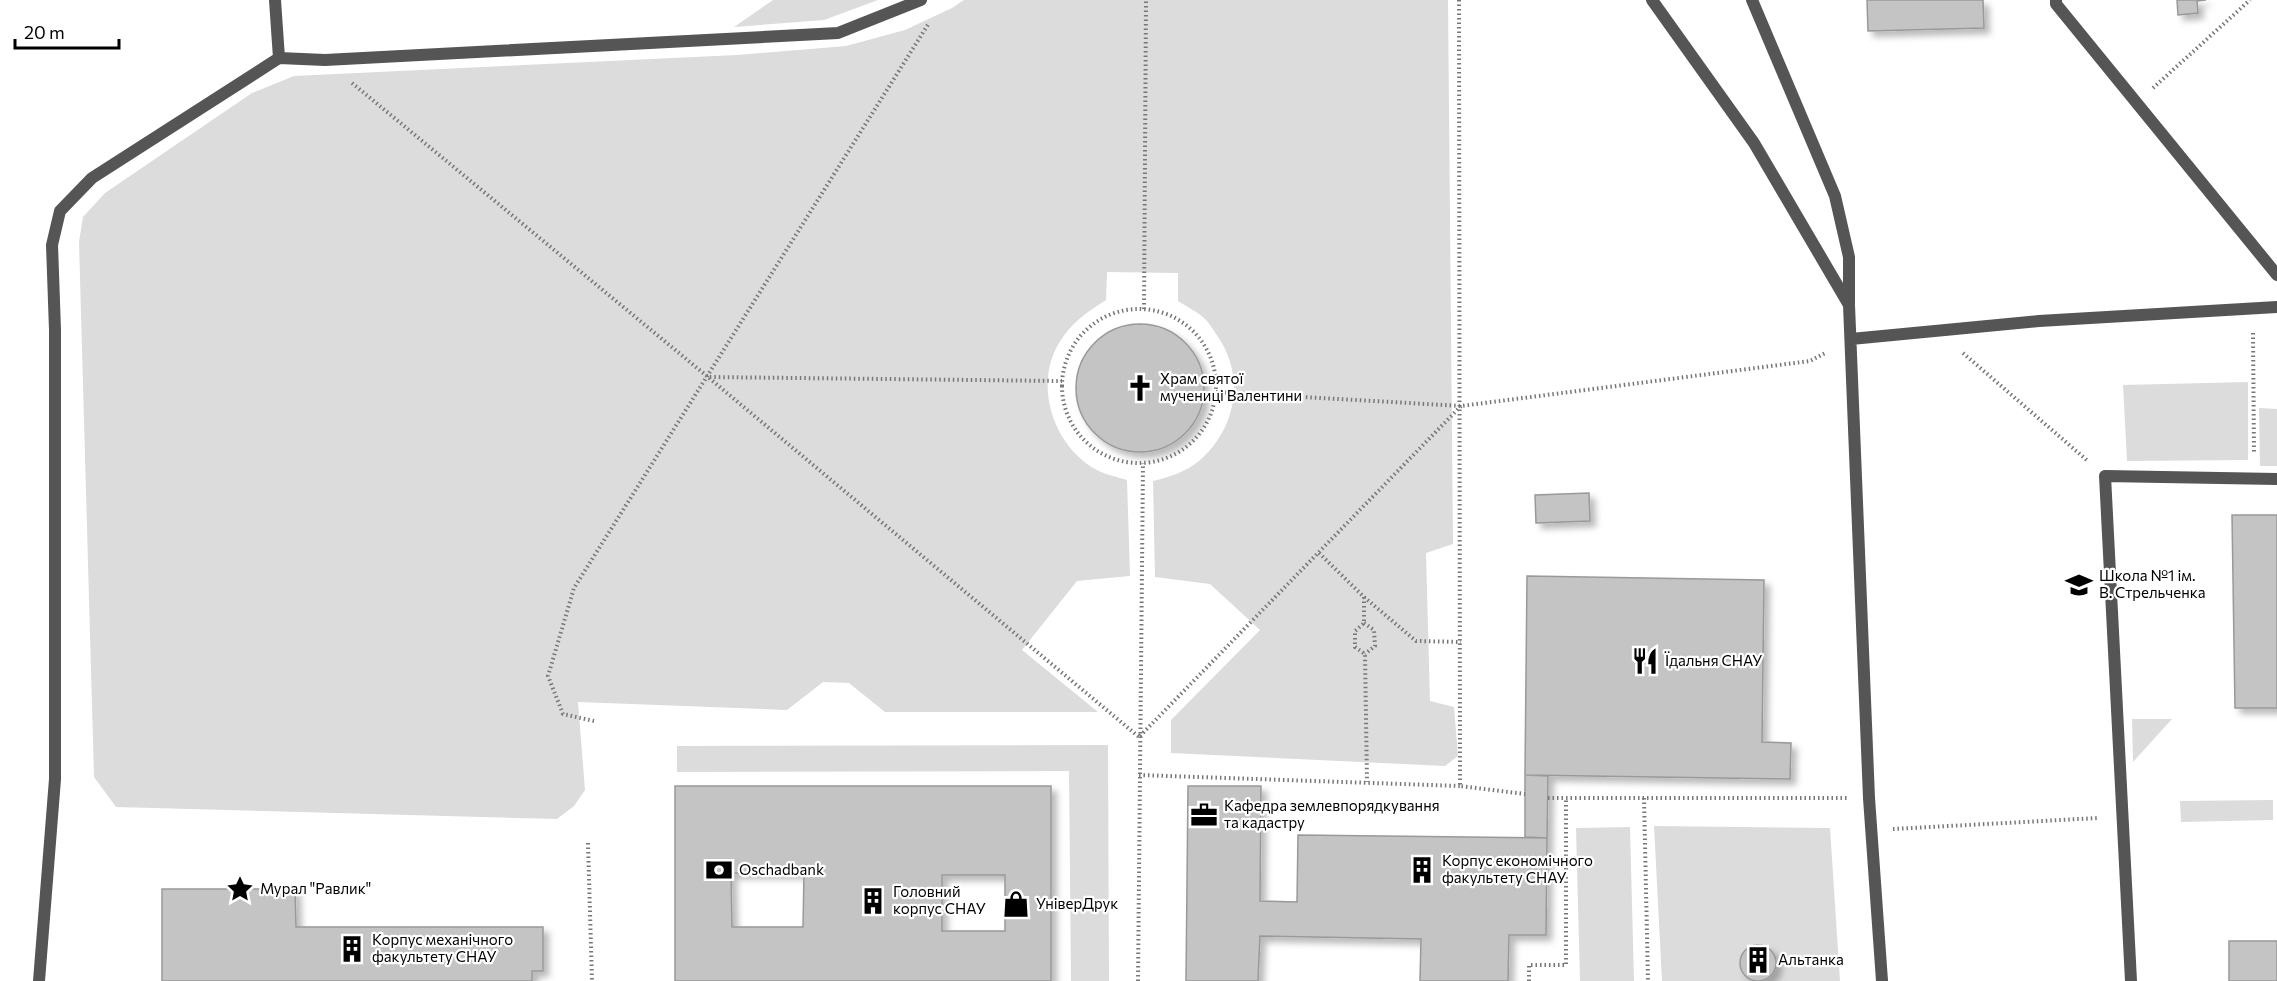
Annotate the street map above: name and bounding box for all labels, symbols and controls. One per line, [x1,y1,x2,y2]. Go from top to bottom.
scale bar [15,12,118,50]
text: 20 m [24,21,65,43]
place label: Храм святої мучениці Валентини [1160,369,1302,404]
church icon: Храм святої мучениці Валентини [1125,373,1155,403]
place label: Школа №1 ім. В. Стрельченка [2099,566,2205,601]
school or university icon: Школа №1 ім. В. Стрельченка [2064,570,2094,600]
restaurant icon: Їдальня СНАУ [1630,646,1660,676]
place label: Їдальня СНАУ [1664,651,1763,669]
place label: Кафедра землевпорядкування та кадастру [1224,796,1440,831]
office icon: Кафедра землевпорядкування та кадастру [1189,800,1219,830]
place label: Корпус економічного факультету СНАУ [1442,851,1593,886]
bank icon: Oschadbank [704,855,734,885]
building icon: Корпус економічного факультету СНАУ [1407,855,1437,885]
place label: Oschadbank [739,860,824,878]
place icon: Мурал "Равлик" [225,874,255,904]
place label: Мурал "Равлик" [260,879,371,897]
place label: Головний корпус СНАУ [893,882,986,917]
building icon: Головний корпус СНАУ [858,886,888,916]
shop icon: УніверДрук [1001,889,1031,919]
place label: УніверДрук [1036,894,1118,912]
place label: Корпус механічного факультету СНАУ [372,930,513,965]
building icon: Корпус механічного факультету СНАУ [337,934,367,964]
building icon: Альтанка [1743,945,1773,975]
place label: Альтанка [1778,950,1844,968]

